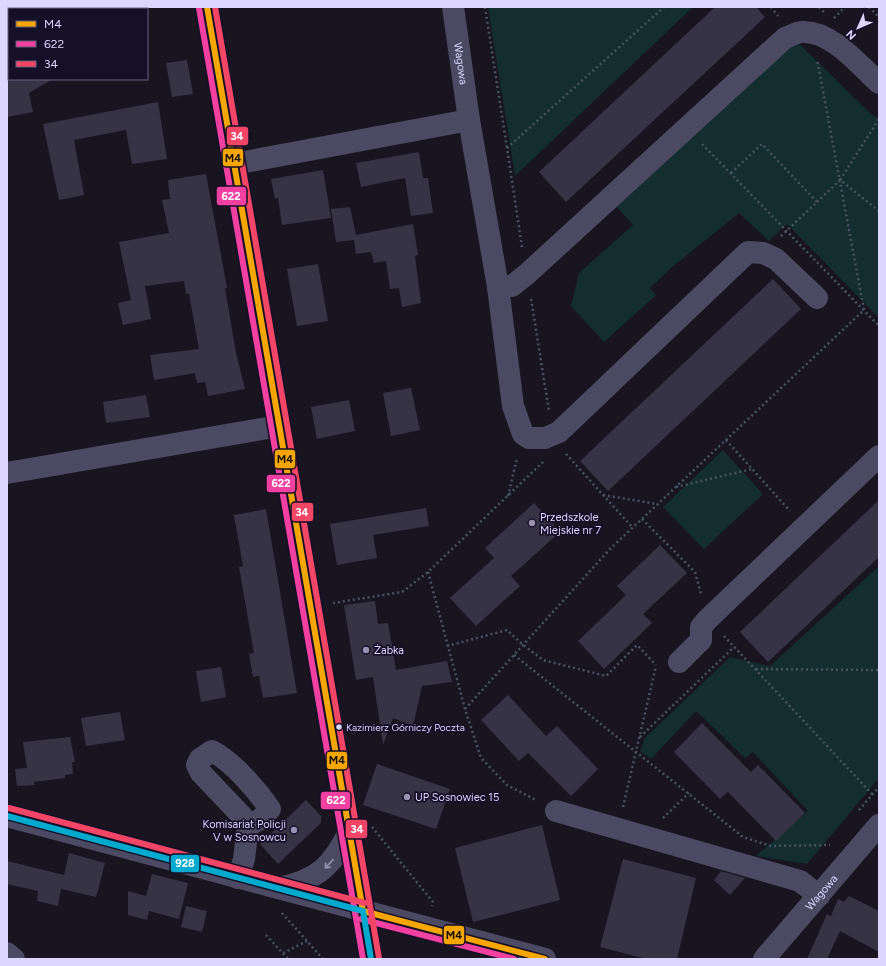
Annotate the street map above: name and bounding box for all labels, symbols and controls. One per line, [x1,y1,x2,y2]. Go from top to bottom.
legend [8,8,148,80]
north arrow [838,8,878,48]
text: M4 [44,17,62,31]
text: N [844,27,859,42]
text: 622 [44,37,64,51]
street label: Wagowa [452,41,470,85]
text: 34 [44,57,59,71]
line badge: 34 [226,126,249,146]
text: 34 [230,130,244,143]
line badge: M4 [222,148,244,167]
text: M4 [225,152,241,165]
line badge: 622 [216,186,247,206]
text: 622 [221,190,241,203]
line badge: M4 [274,449,296,469]
text: M4 [277,453,293,466]
line badge: 622 [266,474,296,493]
text: 622 [271,477,291,490]
line badge: 34 [291,502,314,522]
text: 34 [295,506,309,519]
place label: Przedszkole Miejskie nr 7 [540,511,601,537]
marker: Przedszkole Miejskie nr 7 [527,518,537,528]
place label: Żabka [374,644,404,657]
marker: Żabka [361,645,371,655]
place label: Kazimierz Górniczy Poczta [346,721,465,734]
marker: Kazimierz Górniczy Poczta [334,722,344,732]
line badge: M4 [326,751,348,770]
text: M4 [329,754,345,767]
line badge: 622 [320,791,351,810]
place label: UP Sosnowiec 15 [415,791,499,804]
marker: UP Sosnowiec 15 [402,792,412,802]
text: 622 [326,794,346,807]
place label: Komisariat Policji V w Sosnowcu [203,818,286,844]
line badge: 34 [345,819,368,839]
text: 34 [350,823,364,836]
marker: Komisariat Policji V w Sosnowcu [289,825,299,835]
line badge: 928 [170,854,200,873]
text: 928 [175,857,195,870]
one-way arrow [324,859,333,869]
street label: Wagowa [803,872,840,913]
line badge: M4 [443,925,465,945]
text: M4 [446,929,462,942]

